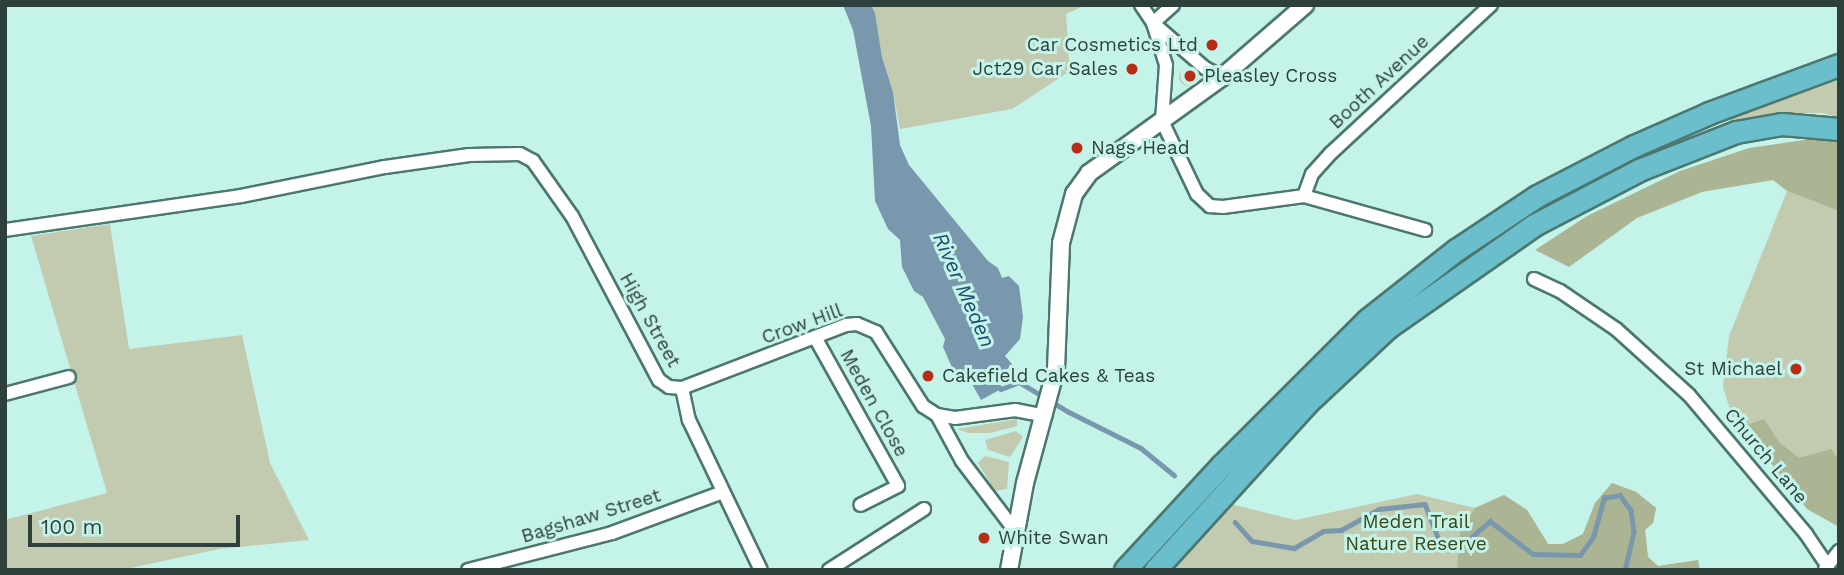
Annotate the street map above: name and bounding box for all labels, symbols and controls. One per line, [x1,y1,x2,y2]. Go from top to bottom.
street label: Booth Avenue [1324,30,1434,134]
place label: Car Cosmetics Ltd [1026,34,1198,56]
marker: Car Cosmetics Ltd [1204,37,1220,53]
place label: Jct29 Car Sales [972,58,1118,80]
marker: Jct29 Car Sales [1124,61,1140,77]
place label: Pleasley Cross [1204,65,1338,87]
marker: Pleasley Cross [1182,68,1198,84]
place label: Nags Head [1091,137,1190,159]
marker: Nags Head [1069,140,1085,156]
water label: River Meden [927,228,1001,352]
street label: High Street [615,269,685,371]
street label: Crow Hill [758,299,846,349]
street label: Meden Close [835,345,913,461]
place label: St Michael [1684,358,1782,380]
marker: St Michael [1788,361,1804,377]
place label: Cakefield Cakes & Teas [942,365,1156,387]
marker: Cakefield Cakes & Teas [920,368,936,384]
street label: Church Lane [1719,404,1813,508]
street label: Bagshaw Street [518,484,664,548]
scale bar [32,502,243,546]
park label: Meden Trail Nature Reserve [1345,511,1487,555]
text: 100 m [41,514,103,539]
place label: White Swan [998,527,1109,549]
marker: White Swan [976,530,992,546]

